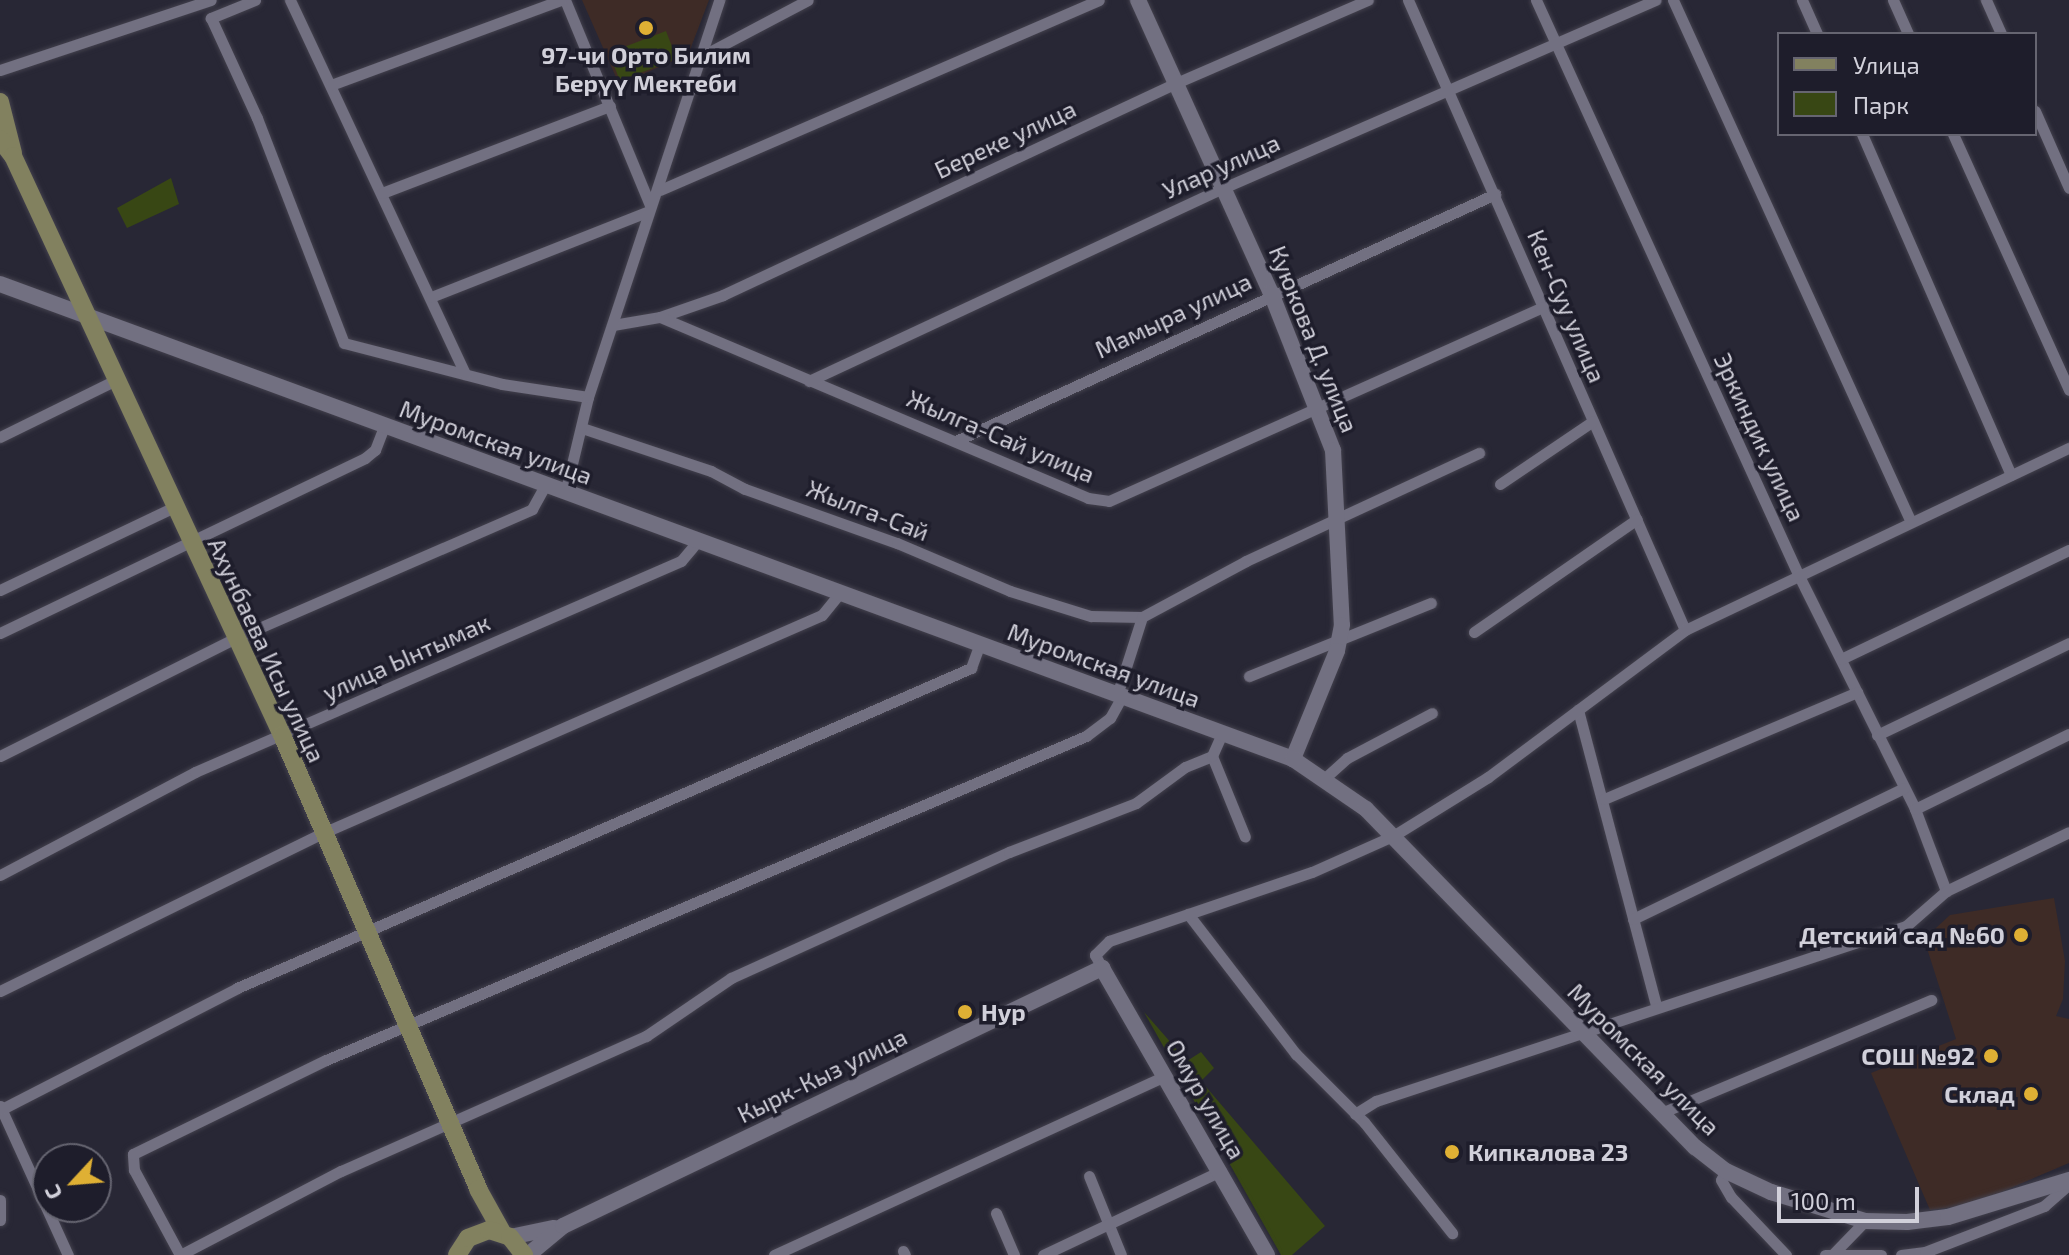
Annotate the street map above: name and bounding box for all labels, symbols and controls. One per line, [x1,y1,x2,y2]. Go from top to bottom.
marker: 97-чи Орто Билим Берүү Мектеби [637,19,655,37]
legend [1777,32,2037,136]
place label: 97-чи Орто Билим Берүү Мектеби [541,41,751,97]
text: Улица [1853,50,1920,79]
text: Парк [1853,90,1909,119]
street label: Береке улица [930,94,1080,184]
street label: Улар улица [1158,127,1284,205]
street label: Кен-Суу улица [1522,225,1612,387]
street label: Куюкова Д. улица [1263,241,1365,437]
street label: Мамыра улица [1090,266,1256,364]
street label: Эркиндик улица [1708,348,1812,526]
street label: Жылга-Сай улица [903,383,1099,489]
street label: Муромская улица [396,394,596,490]
street label: Жылга-Сай [803,473,933,547]
street label: Ахунбаева Исы улица [202,533,332,767]
street label: улица Ынтымак [318,607,494,707]
street label: Муромская улица [1004,617,1204,713]
place label: Детский сад №60 [1799,921,2005,949]
marker: Детский сад №60 [2012,926,2030,944]
street label: Муромская улица [1562,977,1726,1141]
place label: Нур [981,998,1026,1026]
marker: Нур [956,1003,974,1021]
street label: Кырк-Кыз улица [733,1021,911,1129]
street label: Омур улица [1160,1034,1252,1164]
place label: СОШ №92 [1861,1042,1975,1070]
marker: СОШ №92 [1982,1047,2000,1065]
place label: Склад [1944,1080,2015,1108]
marker: Склад [2022,1085,2040,1103]
place label: Кипкалова 23 [1468,1138,1628,1166]
north arrow [32,1143,112,1223]
marker: Кипкалова 23 [1443,1143,1461,1161]
scale bar [1781,1171,1923,1221]
text: С [38,1181,67,1204]
text: 100 m [1791,1186,1856,1215]

